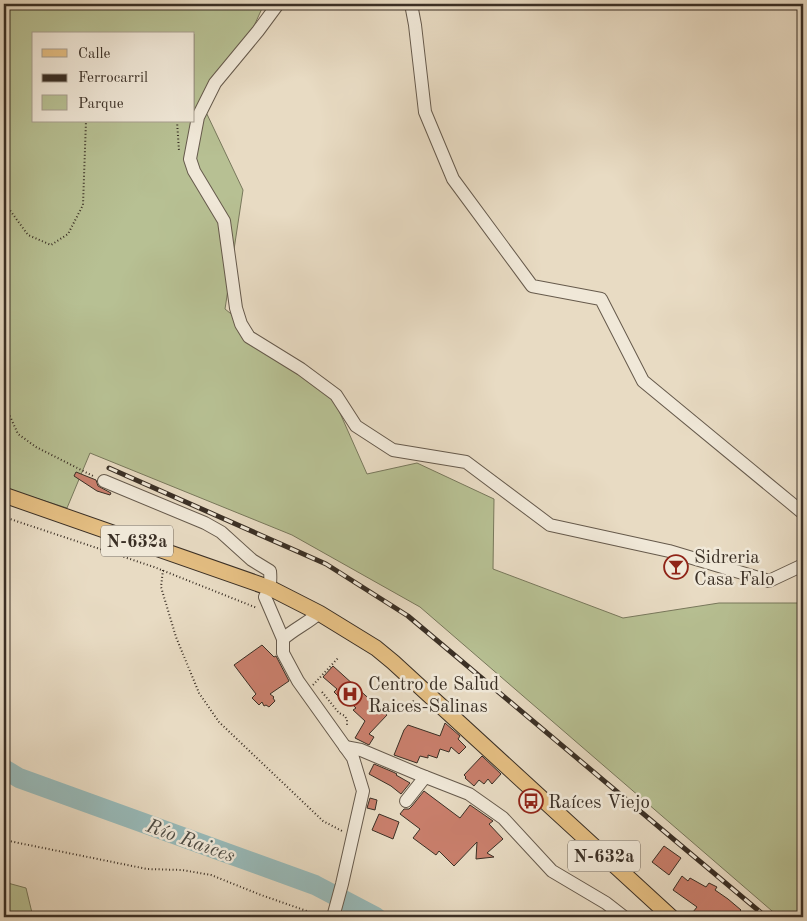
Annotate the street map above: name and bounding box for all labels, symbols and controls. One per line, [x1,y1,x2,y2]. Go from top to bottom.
legend [32,32,195,122]
text: Calle [78,47,111,62]
text: Ferrocarril [78,71,148,86]
text: Parque [78,97,124,112]
road number: N-632a [101,526,173,556]
place label: Sidreria Casa Falo [694,549,775,590]
bar icon: Sidreria Casa Falo [663,554,689,580]
place label: Centro de Salud Raices-Salinas [368,676,499,717]
hospital icon: Centro de Salud Raices-Salinas [337,681,363,707]
bus stop icon: Raíces Viejo [518,788,544,814]
place label: Raíces Viejo [548,794,650,813]
water label: Río Raices [142,816,237,867]
road number: N-632a [568,840,640,871]

